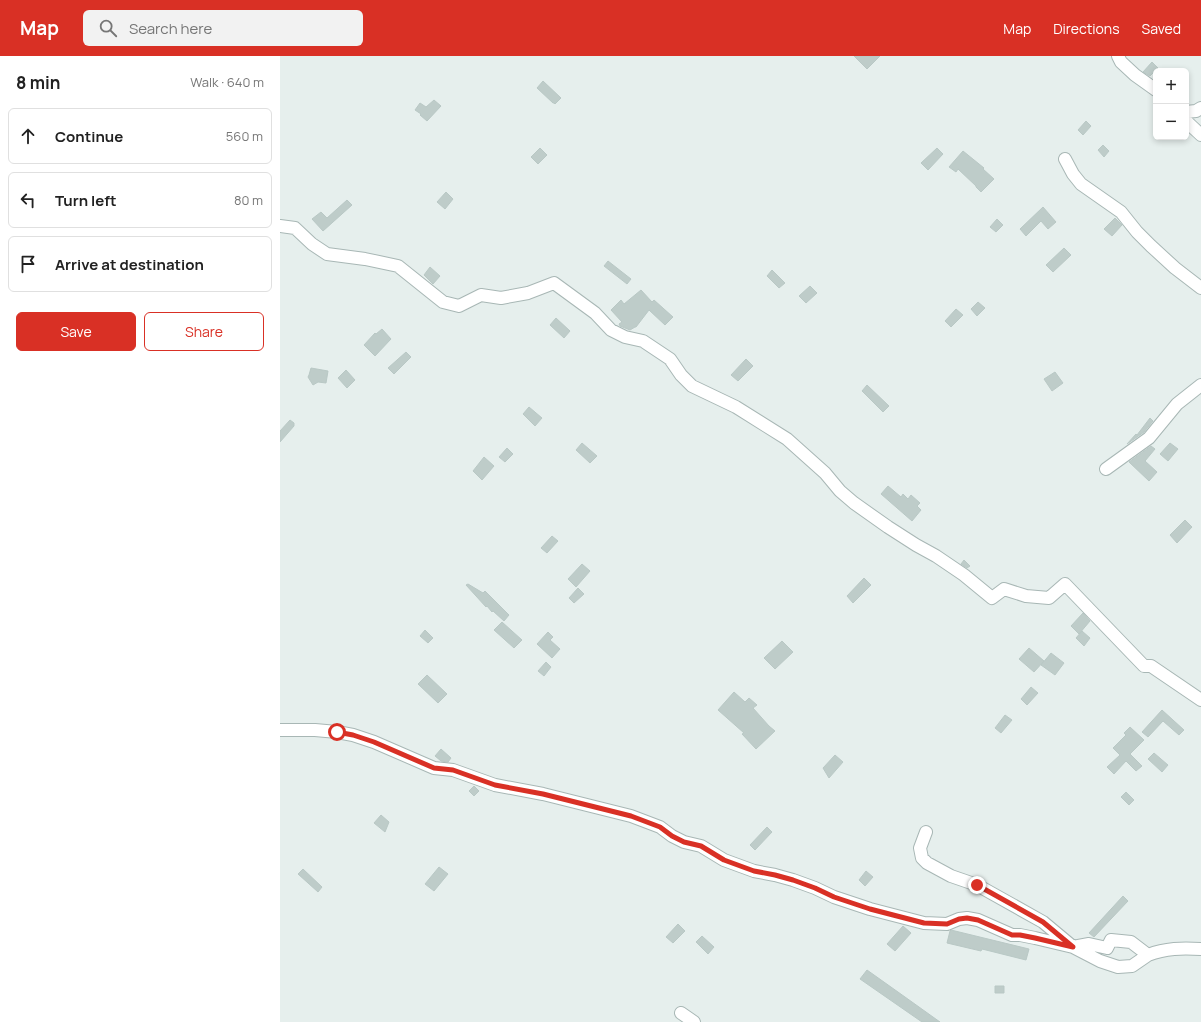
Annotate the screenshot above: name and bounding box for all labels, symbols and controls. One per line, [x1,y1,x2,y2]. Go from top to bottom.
search box [83,10,363,46]
text: Map [20,15,59,41]
icon: search [97,17,119,39]
text: Search here [129,18,212,39]
text: Map [1003,19,1031,38]
text: Directions [1053,19,1120,38]
text: Saved [1142,19,1181,38]
map controls [1153,68,1189,140]
button: + [1153,68,1189,104]
text: 8 min [16,71,61,94]
text: Walk · 640 m [190,73,264,91]
button: − [1153,104,1189,140]
icon: ahead [17,125,39,147]
text: Continue [55,126,123,147]
text: 560 m [226,127,263,145]
icon: left [17,189,39,211]
text: Turn left [55,190,117,211]
text: 80 m [234,191,263,209]
icon: arrive [17,253,39,275]
text: Arrive at destination [55,254,204,275]
button: Save [16,312,136,351]
button: Share [144,312,264,351]
route start [328,723,346,741]
route end [968,876,986,894]

